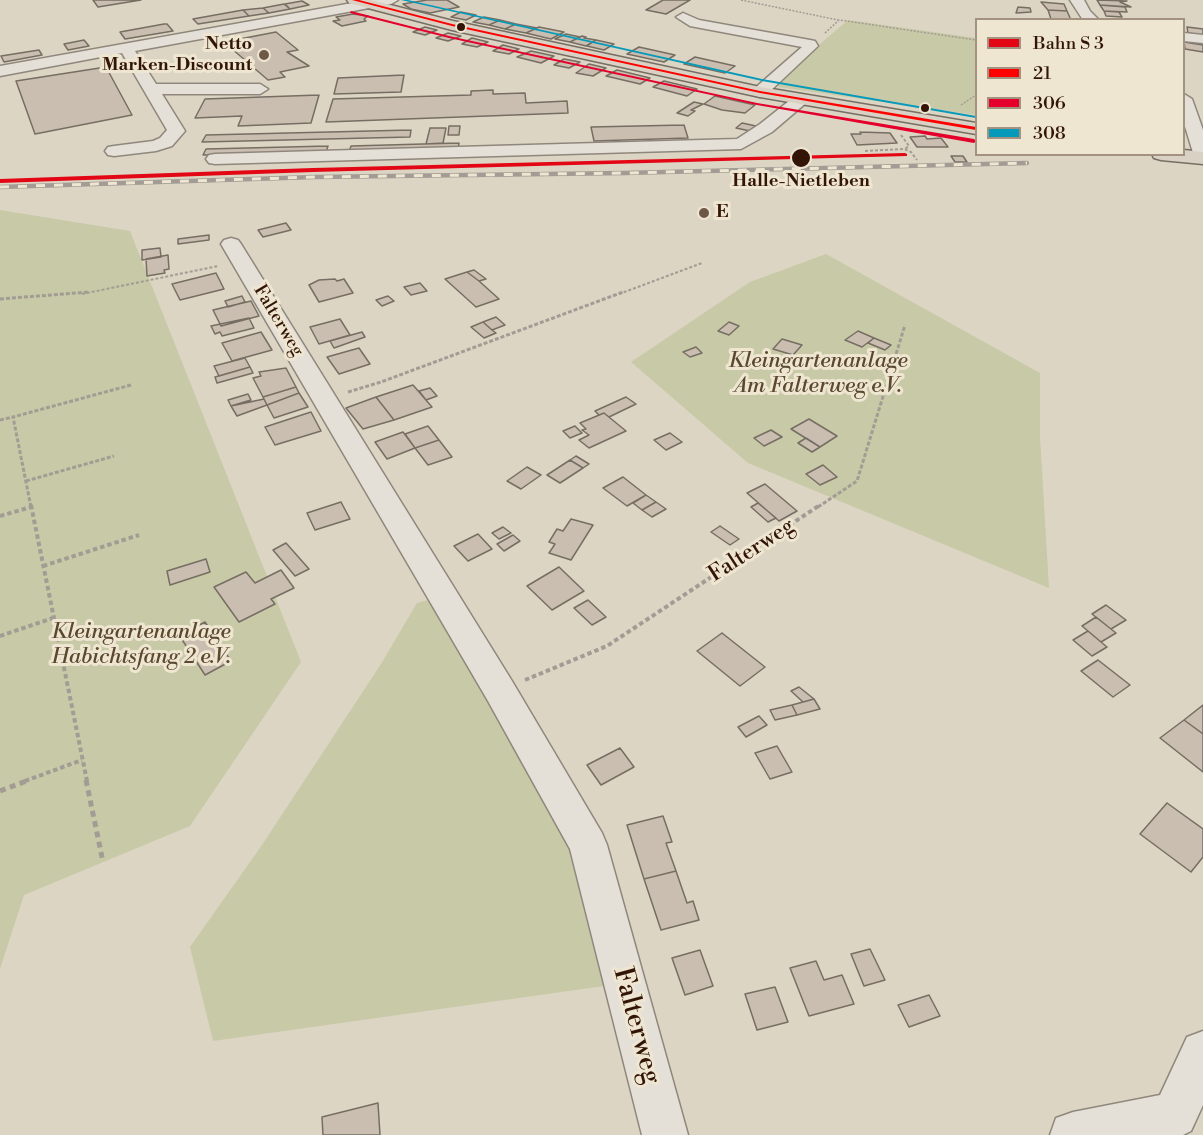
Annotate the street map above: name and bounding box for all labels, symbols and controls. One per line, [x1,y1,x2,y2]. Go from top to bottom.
legend [975,18,1185,156]
unlabelled marker [455,21,467,33]
text: Bahn S 3 [1033,32,1104,55]
place label: Netto Marken-Discount [102,34,252,76]
marker: Netto Marken-Discount [257,48,271,62]
text: 21 [1033,62,1051,85]
text: 306 [1033,92,1066,115]
unlabelled marker [919,102,931,114]
text: 308 [1033,122,1066,145]
marker: Halle-Nietleben [790,147,812,169]
place label: Halle-Nietleben [732,171,870,193]
place label: E [716,202,729,224]
marker: E [697,206,711,220]
street label: Falterweg [248,281,308,361]
park label: Kleingartenanlage Am Falterweg e.V. [728,349,908,400]
street label: Falterweg [704,513,800,589]
park label: Kleingartenanlage Habichtsfang 2 e.V. [51,620,231,672]
street label: Falterweg [605,964,667,1088]

